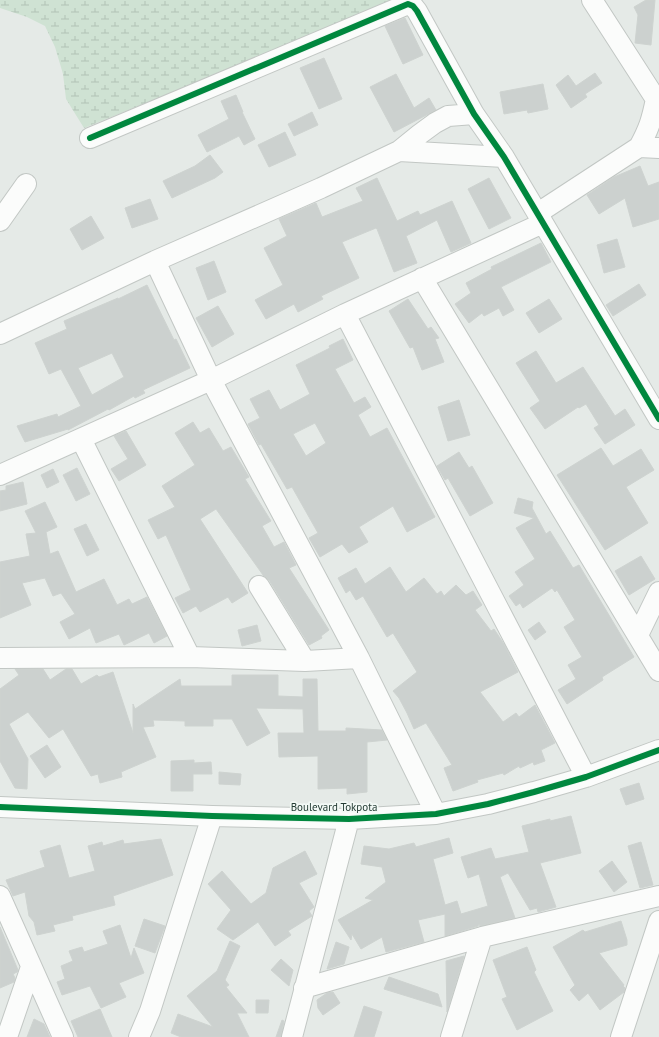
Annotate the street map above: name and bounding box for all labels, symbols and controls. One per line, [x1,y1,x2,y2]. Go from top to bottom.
street label: Boulevard Tokpota [291,800,377,814]

